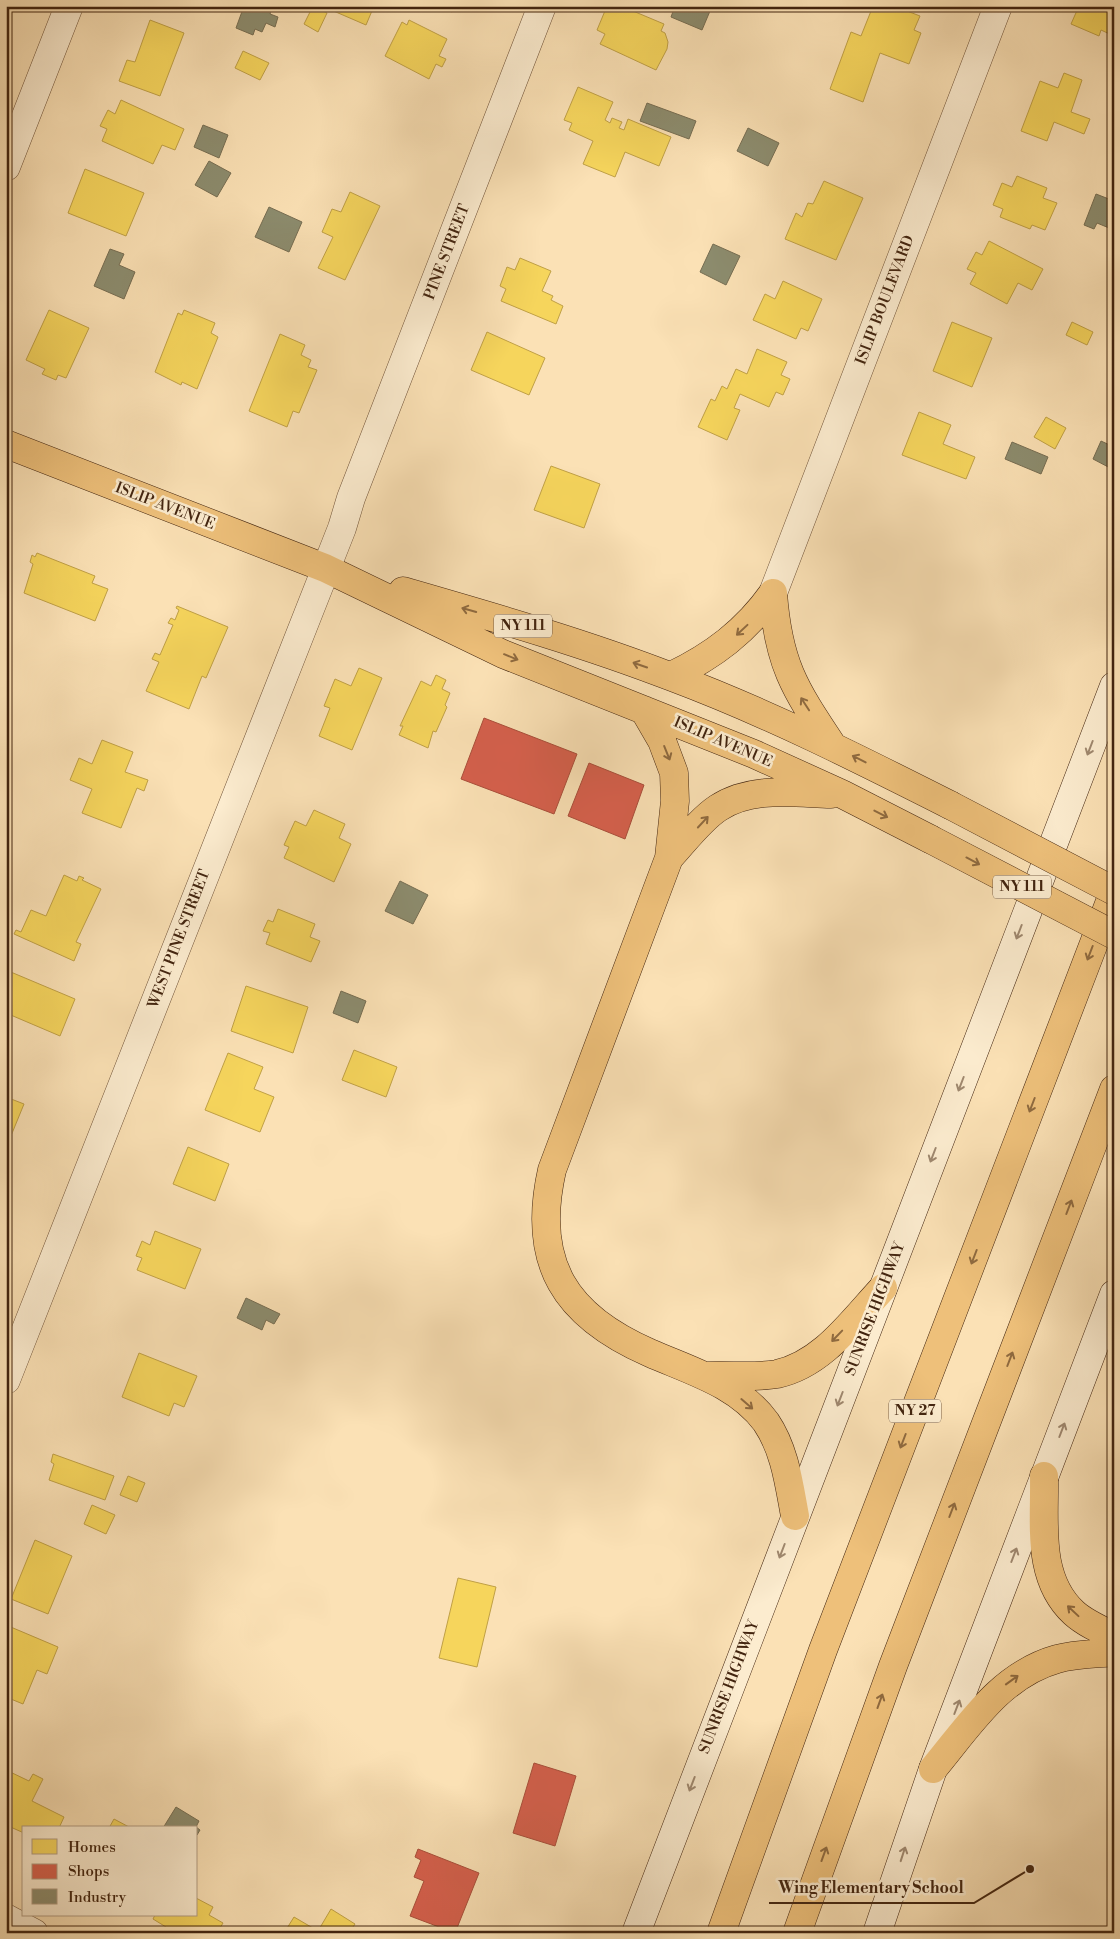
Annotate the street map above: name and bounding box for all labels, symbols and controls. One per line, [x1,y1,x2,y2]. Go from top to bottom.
street label: PINE STREET [420,201,474,303]
street label: ISLIP BOULEVARD [852,232,918,368]
street label: ISLIP AVENUE [112,478,218,534]
one-way arrow [461,605,477,615]
road number: NY 111 [494,614,552,638]
one-way arrow [735,624,748,636]
one-way arrow [502,653,518,662]
one-way arrow [633,660,649,670]
one-way arrow [800,698,810,712]
street label: ISLIP AVENUE [671,713,775,771]
one-way arrow [1085,740,1094,755]
one-way arrow [663,745,672,760]
one-way arrow [852,754,867,764]
one-way arrow [873,810,888,819]
one-way arrow [697,816,709,828]
one-way arrow [965,856,980,866]
street label: WEST PINE STREET [143,866,214,1012]
road number: NY 111 [993,876,1051,899]
one-way arrow [1014,924,1023,940]
one-way arrow [1085,945,1094,960]
one-way arrow [955,1076,965,1091]
one-way arrow [1027,1097,1036,1112]
one-way arrow [928,1147,937,1163]
one-way arrow [1065,1200,1074,1215]
street label: SUNRISE HIGHWAY [841,1238,910,1379]
one-way arrow [969,1249,978,1264]
one-way arrow [831,1330,843,1343]
one-way arrow [1007,1351,1016,1366]
one-way arrow [835,1391,844,1406]
one-way arrow [741,1398,754,1409]
road number: NY 27 [889,1400,941,1422]
one-way arrow [1058,1423,1067,1438]
one-way arrow [898,1433,907,1448]
one-way arrow [948,1503,957,1518]
one-way arrow [777,1543,786,1558]
one-way arrow [1010,1548,1020,1563]
one-way arrow [1066,1605,1079,1616]
street label: SUNRISE HIGHWAY [695,1616,764,1757]
one-way arrow [1005,1675,1018,1686]
one-way arrow [876,1694,885,1709]
one-way arrow [953,1700,962,1715]
one-way arrow [687,1776,696,1791]
legend [22,1826,198,1916]
text: Homes [68,1838,116,1857]
one-way arrow [820,1846,829,1862]
one-way arrow [899,1846,909,1862]
text: Shops [68,1862,109,1881]
callout: Wing Elementary School [769,1872,974,1903]
text: Wing Elementary School [777,1878,964,1898]
text: Industry [68,1888,127,1907]

